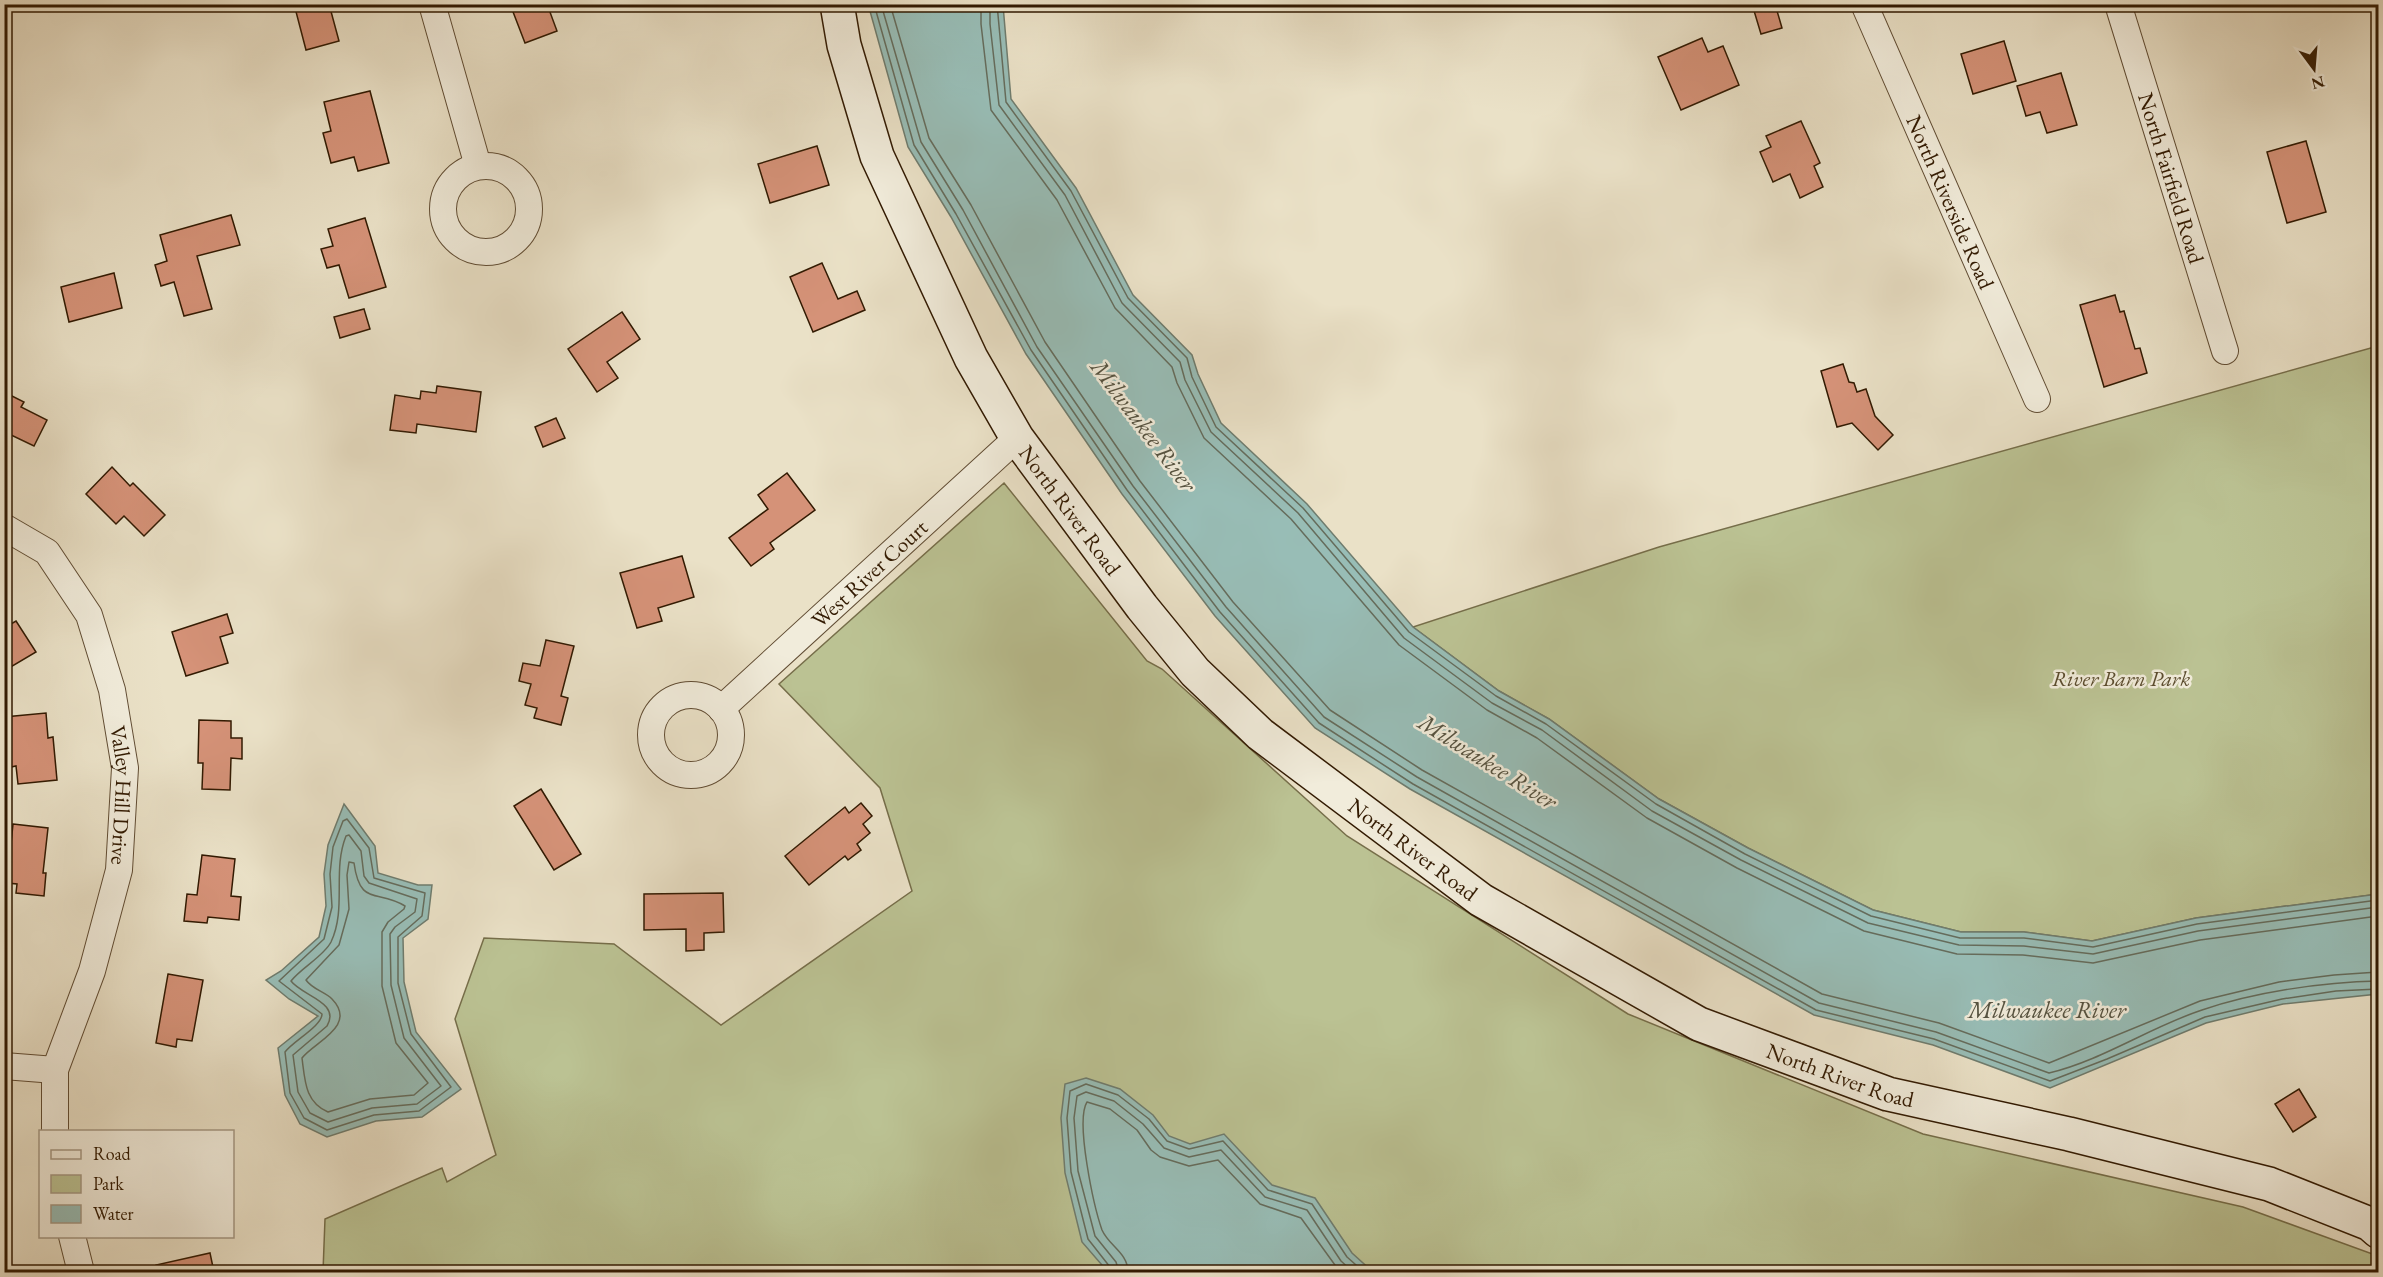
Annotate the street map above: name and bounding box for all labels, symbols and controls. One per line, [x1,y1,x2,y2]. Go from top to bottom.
north arrow [2284,39,2344,99]
text: N [2309,71,2327,95]
street label: North Fairfield Road [2132,89,2212,268]
street label: North Riverside Road [1900,110,2002,294]
water label: Milwaukee River [1083,351,1205,499]
street label: North River Road [1013,439,1128,582]
street label: West River Court [805,513,934,634]
park label: River Barn Park [2052,664,2190,693]
water label: Milwaukee River [1411,705,1565,817]
street label: Valley Hill Drive [104,723,140,866]
street label: North River Road [1343,791,1485,908]
water label: Milwaukee River [1966,994,2128,1025]
street label: North River Road [1762,1036,1918,1114]
legend [39,1130,234,1238]
text: Road [93,1142,132,1165]
text: Park [93,1172,124,1195]
text: Water [93,1202,134,1225]

